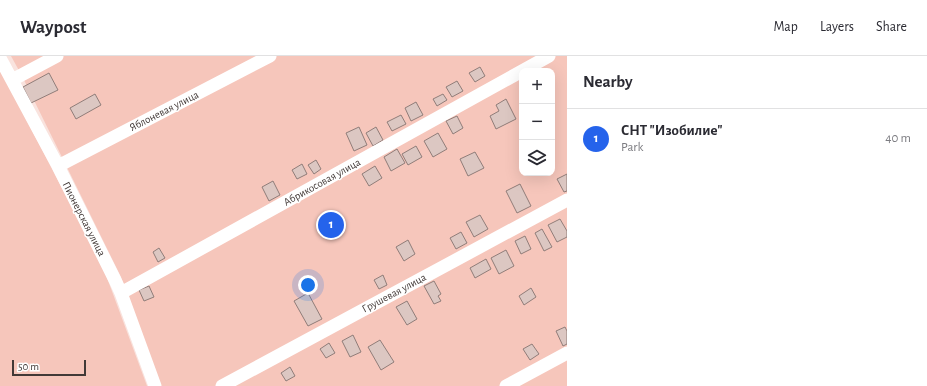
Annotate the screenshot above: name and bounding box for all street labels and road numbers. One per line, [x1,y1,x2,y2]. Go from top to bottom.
street label: Яблоневая улица [128,89,200,133]
street label: Абрикосовая улица [282,156,362,208]
street label: Пионерская улица [60,180,108,258]
street label: Грушевая улица [360,271,428,315]

